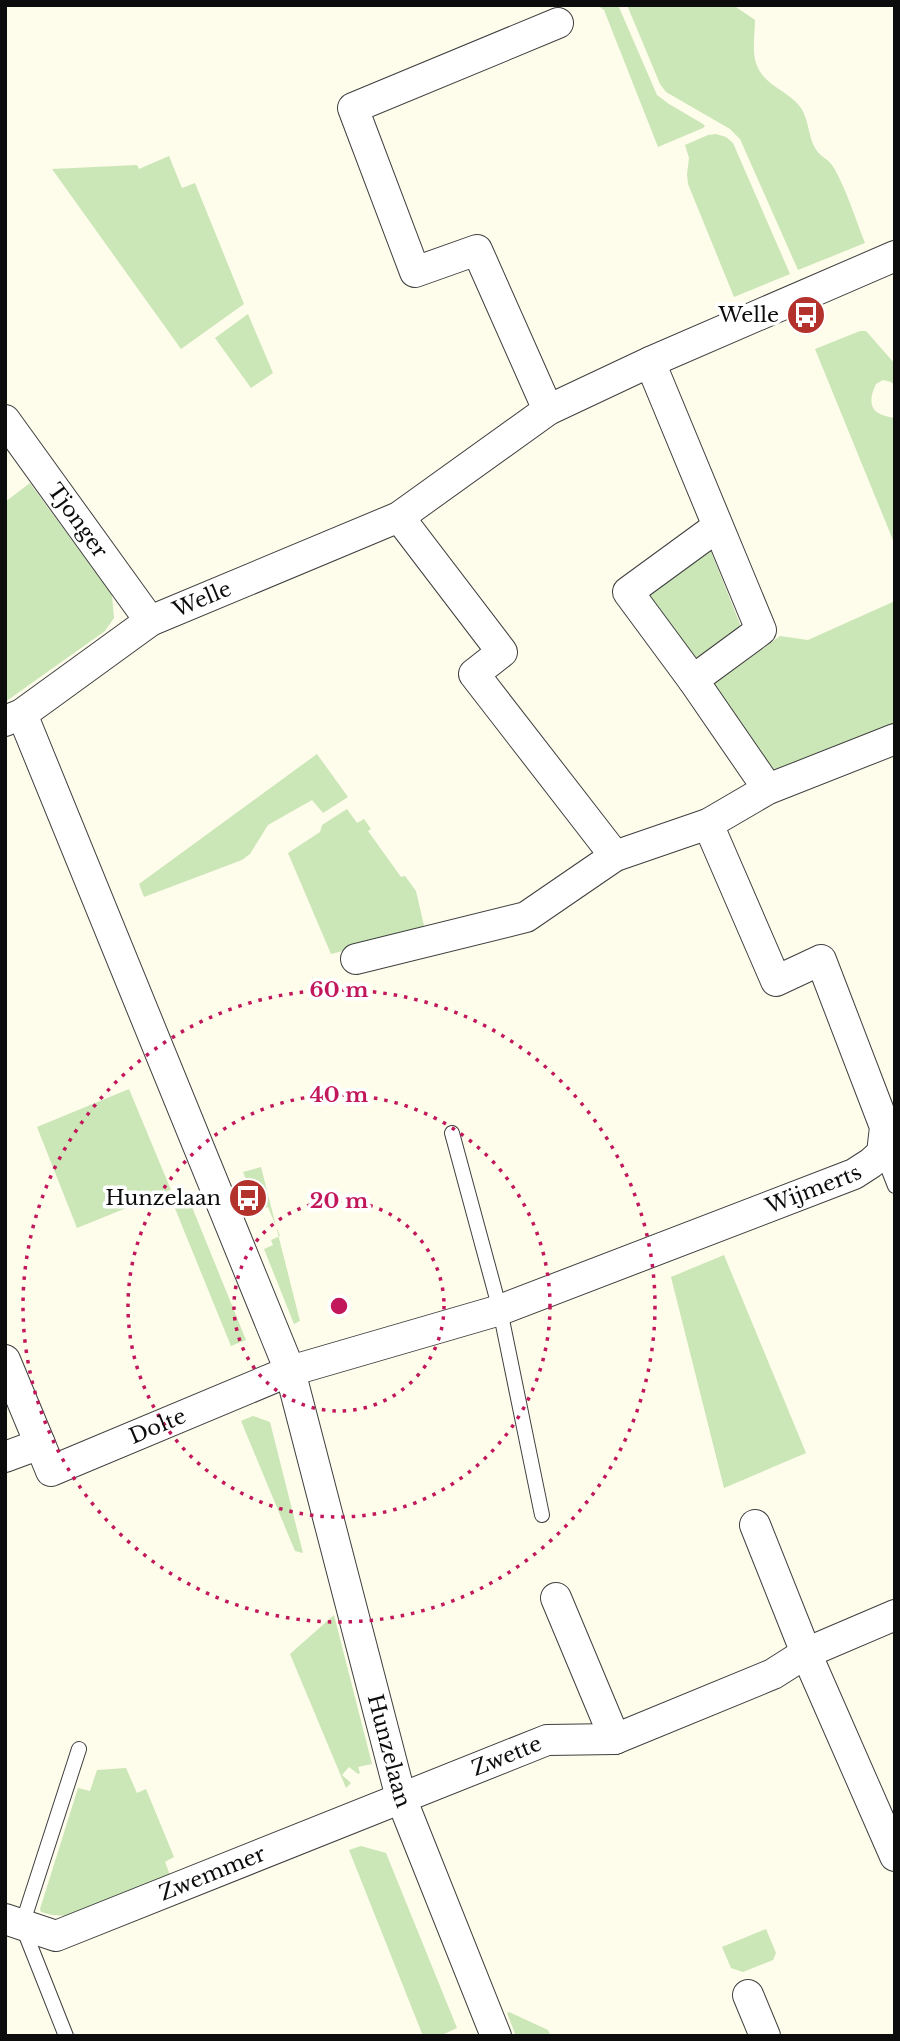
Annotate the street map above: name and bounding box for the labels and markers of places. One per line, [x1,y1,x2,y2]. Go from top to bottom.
bus stop icon: Welle [785,294,827,336]
place label: Welle [717,302,779,328]
bus stop icon: Hunzelaan [227,1177,269,1219]
place label: Hunzelaan [105,1185,221,1211]
centre of rings [327,1294,351,1318]

